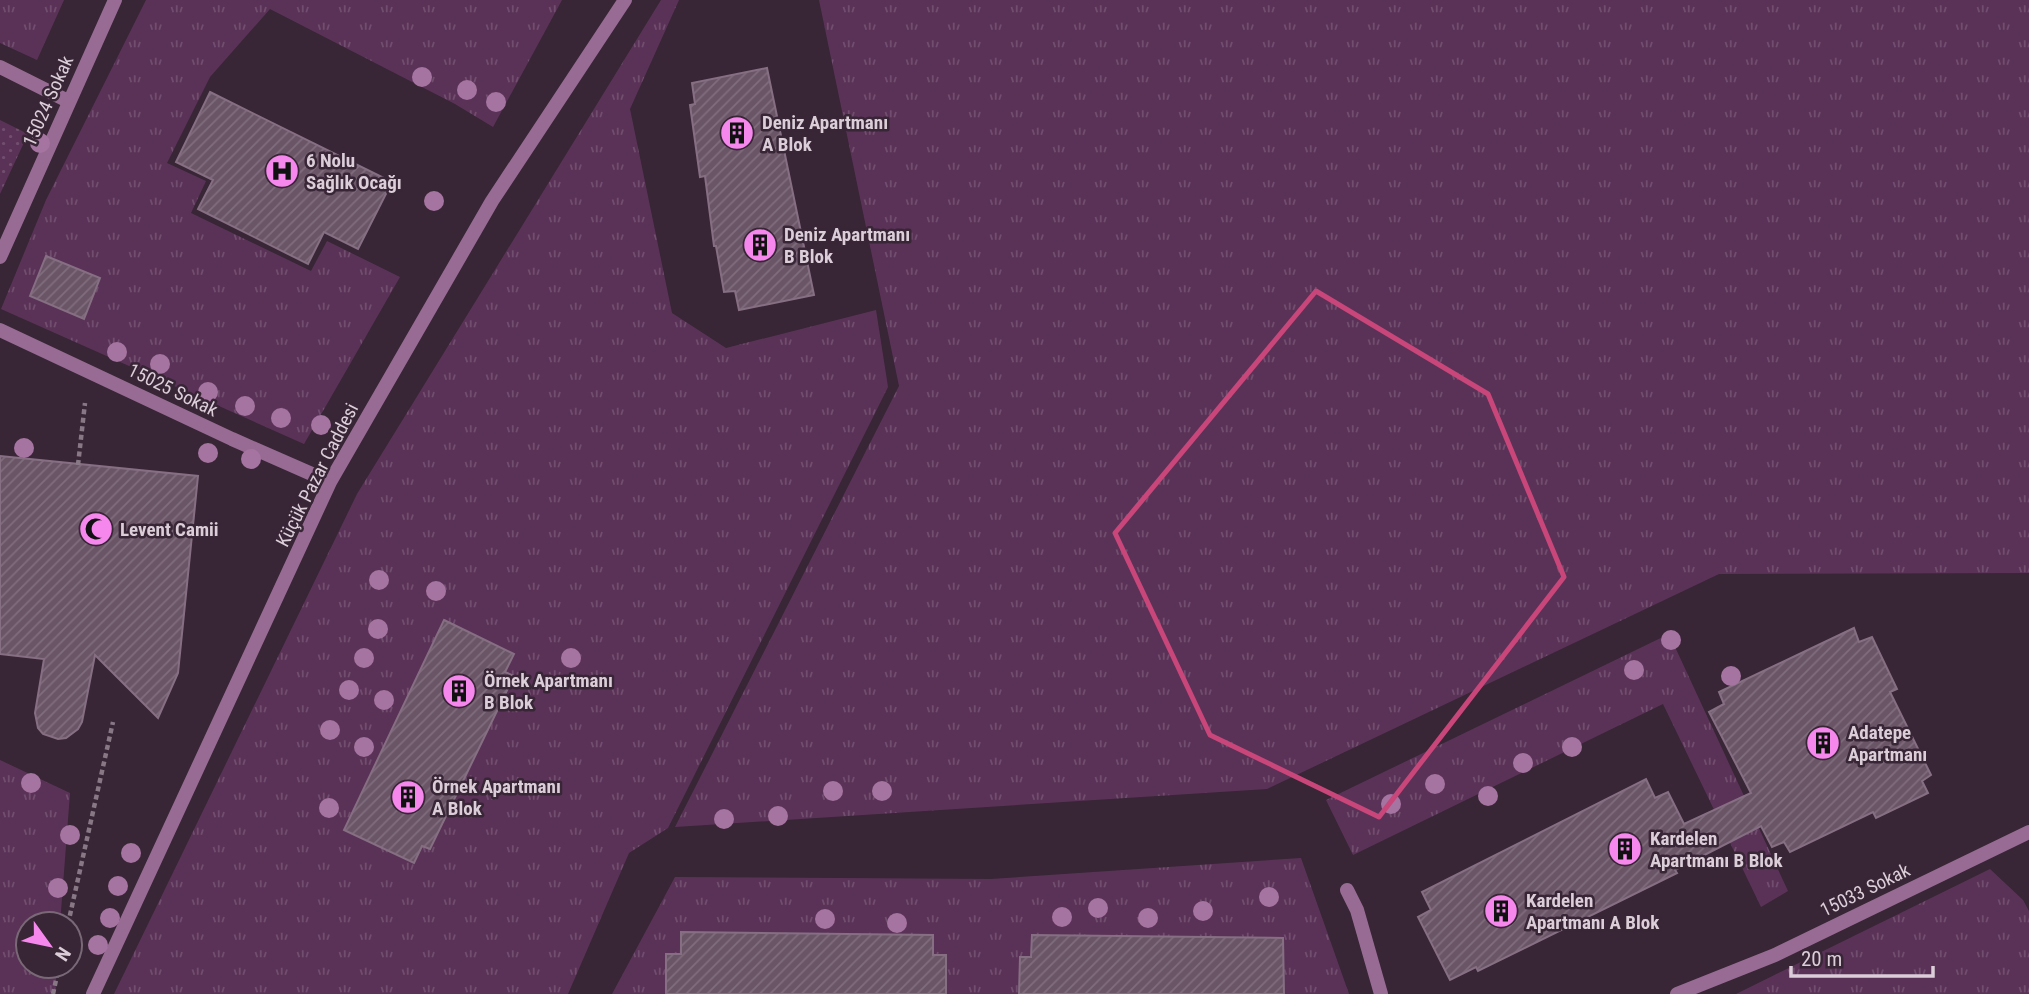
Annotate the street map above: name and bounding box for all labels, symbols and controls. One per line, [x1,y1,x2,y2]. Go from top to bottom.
street label: 15024 Sokak [18,52,78,150]
place label: Deniz Apartmanı A Blok [762,111,888,156]
building icon: Deniz Apartmanı A Blok [718,114,756,152]
place label: 6 Nolu Sağlık Ocağı [306,149,402,194]
hospital icon: 6 Nolu Sağlık Ocağı [263,152,301,190]
place label: Deniz Apartmanı B Blok [784,223,910,268]
building icon: Deniz Apartmanı B Blok [741,226,779,264]
street label: 15025 Sokak [124,358,222,422]
street label: Küçük Pazar Caddesi [271,399,363,551]
mosque icon: Levent Camii [77,510,115,548]
place label: Levent Camii [120,518,219,541]
place label: Örnek Apartmanı B Blok [484,669,613,714]
building icon: Örnek Apartmanı B Blok [440,672,478,710]
place label: Adatepe Apartmanı [1848,721,1927,766]
building icon: Adatepe Apartmanı [1804,724,1842,762]
place label: Örnek Apartmanı A Blok [432,775,561,820]
building icon: Örnek Apartmanı A Blok [389,778,427,816]
place label: Kardelen Apartmanı B Blok [1650,827,1784,872]
building icon: Kardelen Apartmanı B Blok [1606,830,1644,868]
street label: 15033 Sokak [1816,858,1914,922]
place label: Kardelen Apartmanı A Blok [1526,889,1660,934]
building icon: Kardelen Apartmanı A Blok [1482,892,1520,930]
north arrow [14,910,84,980]
scale bar [1791,934,1933,978]
text: N [50,943,76,965]
text: 20 m [1801,947,1842,971]

